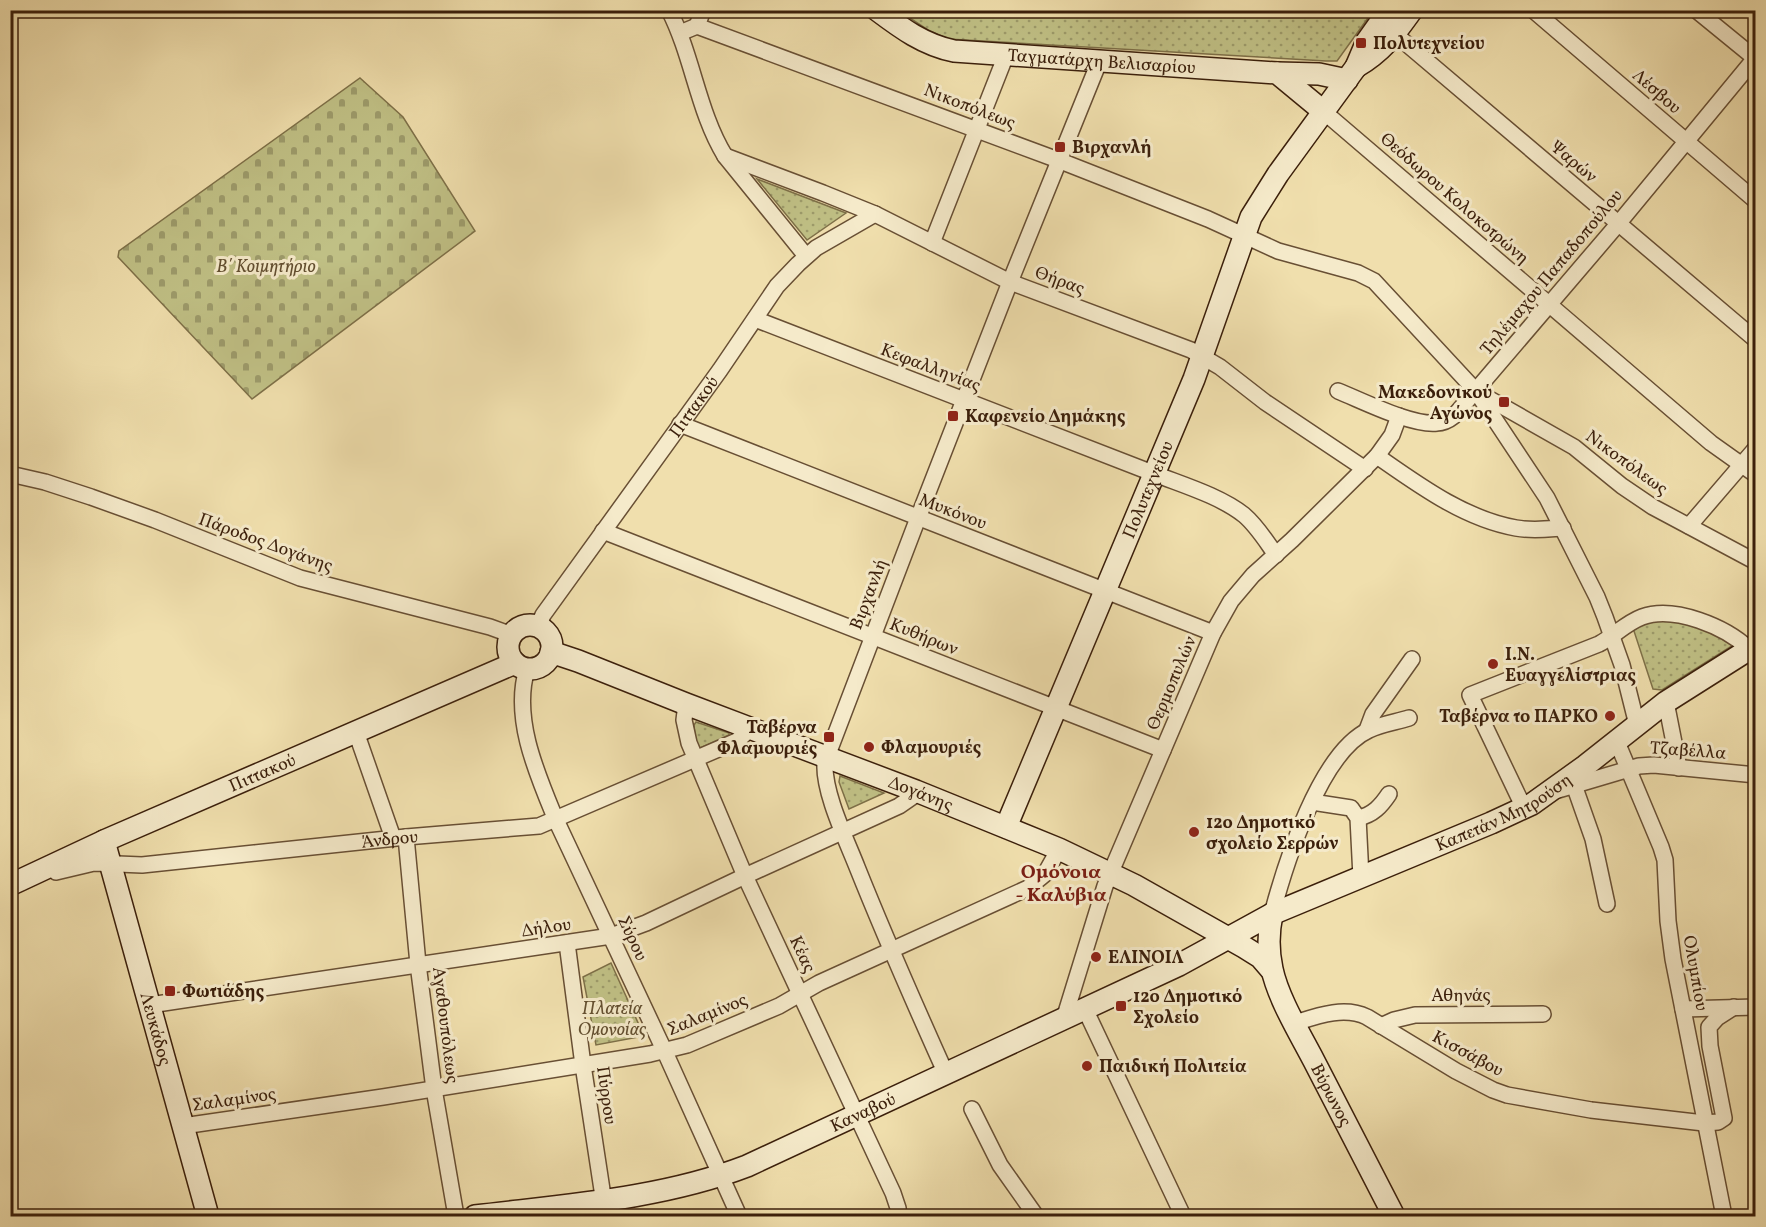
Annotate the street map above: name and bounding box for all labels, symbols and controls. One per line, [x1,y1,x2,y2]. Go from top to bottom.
place label: Πολυτεχνείου [1373,32,1485,57]
marker: Πολυτεχνείου [1354,36,1368,50]
street label: Ταγματάρχη Βελισαρίου [1007,44,1196,81]
street label: Λέσβου [1626,64,1686,120]
street label: Νικοπόλεως [920,78,1019,136]
street label: Θεόδωρου Κολοκοτρώνη [1374,127,1534,271]
street label: Ψαρών [1544,135,1602,189]
place label: Βιρχανλή [1072,136,1152,161]
marker: Βιρχανλή [1053,140,1067,154]
street label: Τηλέμαχου Παπαδοπούλου [1475,184,1629,361]
park label: Β΄ Κοιμητήριο [216,255,316,280]
street label: Θήρας [1031,261,1088,302]
street label: Κεφαλληνίας [877,338,984,399]
street label: Πιττακού [664,372,726,444]
place label: Μακεδονικού Αγώνος [1378,381,1492,427]
marker: Μακεδονικού Αγώνος [1497,395,1511,409]
place label: Καφενείο Δημάκης [965,405,1125,430]
marker: Καφενείο Δημάκης [946,409,960,423]
street label: Νικοπόλεως [1580,425,1672,502]
street label: Πολυτεχνείου [1117,437,1181,543]
street label: Μυκόνου [915,488,990,537]
street label: Πάροδος Δογάνης [195,508,336,579]
street label: Βιρχανλή [844,555,894,634]
street label: Κυθήρων [886,612,962,663]
street label: Θερμοπυλών [1141,632,1204,734]
place label: Ι.Ν. Ευαγγελίστριας [1505,643,1636,689]
marker: Ι.Ν. Ευαγγελίστριας [1486,657,1500,671]
place label: Ταβέρνα το ΠΑΡΚΟ [1439,705,1598,730]
marker: Ταβέρνα το ΠΑΡΚΟ [1603,709,1617,723]
place label: Ταβέρνα Φλαμουριές [717,716,817,762]
marker: Ταβέρνα Φλαμουριές [822,730,836,744]
place label: Φλαμουριές [881,736,981,761]
street label: Τζαβέλλα [1649,736,1727,767]
marker: Φλαμουριές [862,740,876,754]
street label: Πιττακού [225,748,300,799]
street label: Καπετάν Μητρούση [1432,768,1578,859]
street label: Δογάνης [884,771,957,819]
place label: 12ο Δημοτικό σχολείο Σερρών [1206,811,1338,857]
street label: Άνδρου [360,825,419,856]
marker: 12ο Δημοτικό σχολείο Σερρών [1187,825,1201,839]
district label: Ομόνοια - Καλύβια [1015,859,1107,910]
street label: Σύρου [610,912,653,965]
street label: Δήλου [520,913,573,944]
street label: Κέας [782,932,821,977]
street label: Ολυμπίου [1676,934,1713,1013]
place label: ΕΛΙΝΟΙΛ [1108,946,1184,971]
marker: ΕΛΙΝΟΙΛ [1089,950,1103,964]
street label: Αγαθουπόλεως [425,965,464,1085]
place label: Φωτιάδης [182,980,264,1005]
marker: Φωτιάδης [163,984,177,998]
street label: Αθηνάς [1431,984,1491,1009]
place label: 12ο Δημοτικό Σχολείο [1133,985,1242,1031]
street label: Σαλαμίνος [664,988,751,1043]
street label: Λευκάδος [133,990,177,1069]
park label: Πλατεία Ομονοίας [578,997,647,1043]
marker: 12ο Δημοτικό Σχολείο [1114,999,1128,1013]
street label: Κισσάβου [1427,1025,1507,1084]
place label: Παιδική Πολιτεία [1099,1055,1247,1080]
marker: Παιδική Πολιτεία [1080,1059,1094,1073]
street label: Βύρωνος [1304,1060,1357,1132]
street label: Πύρρου [589,1065,622,1126]
street label: Σαλαμίνος [191,1082,278,1119]
street label: Καναβού [827,1088,900,1139]

